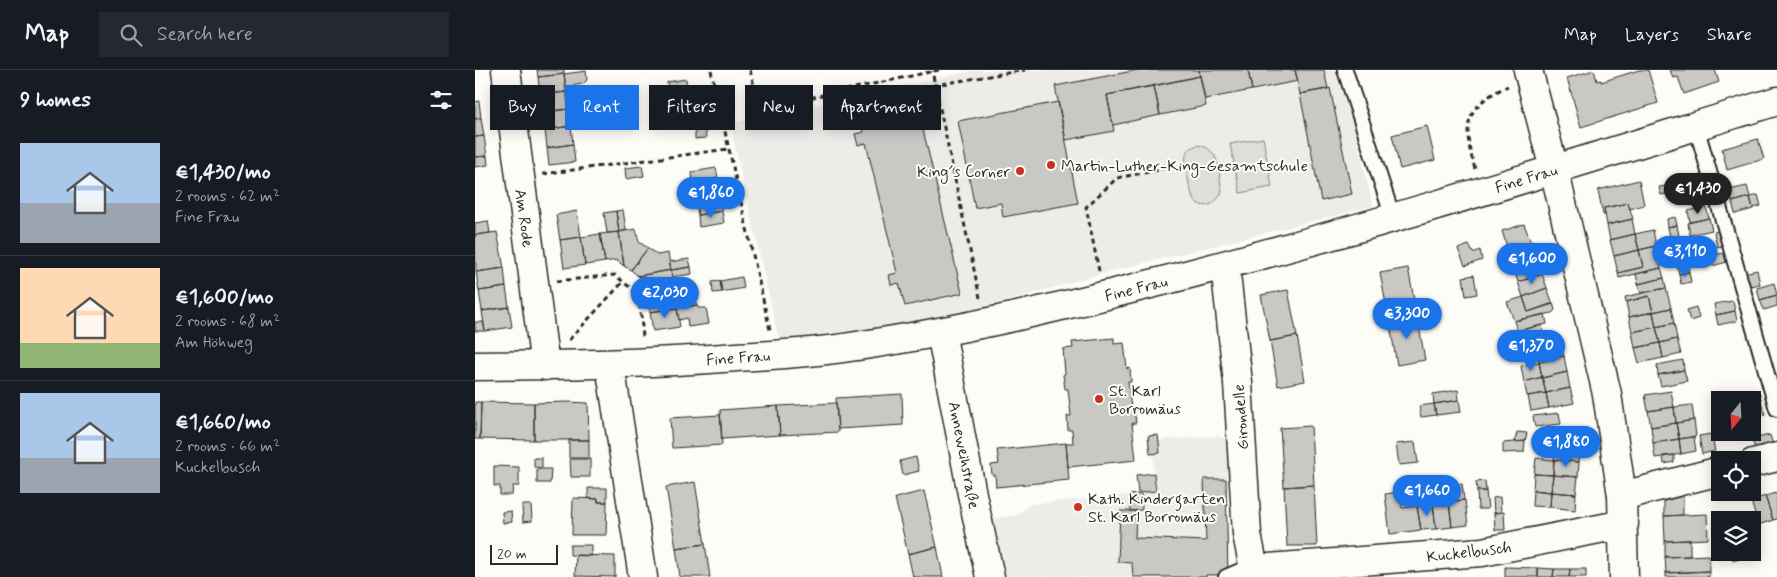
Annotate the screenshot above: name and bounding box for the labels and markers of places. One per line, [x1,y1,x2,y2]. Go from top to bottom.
place label: Martin-Luther-King-Gesamtschule [1061,156,1308,178]
marker: Martin-Luther-King-Gesamtschule [1045,159,1057,171]
place label: King´s Corner [917,162,1010,184]
marker: King´s Corner [1014,165,1026,177]
pin: €1,430 [1657,172,1739,215]
pin: €1,860 [670,176,752,219]
pin: €3,110 [1644,236,1726,278]
pin: €1,600 [1491,242,1573,285]
pin: €2,030 [624,276,706,319]
pin: €3,300 [1366,298,1448,340]
pin: €1,370 [1490,330,1572,372]
place label: St. Karl Borromäus [1109,381,1181,420]
marker: St. Karl Borromäus [1093,393,1105,405]
pin: €1,880 [1525,426,1607,468]
pin: €1,660 [1386,474,1468,517]
place label: Kath. Kindergarten St. Karl Borromäus [1088,489,1225,528]
marker: Kath. Kindergarten St. Karl Borromäus [1072,501,1084,513]

